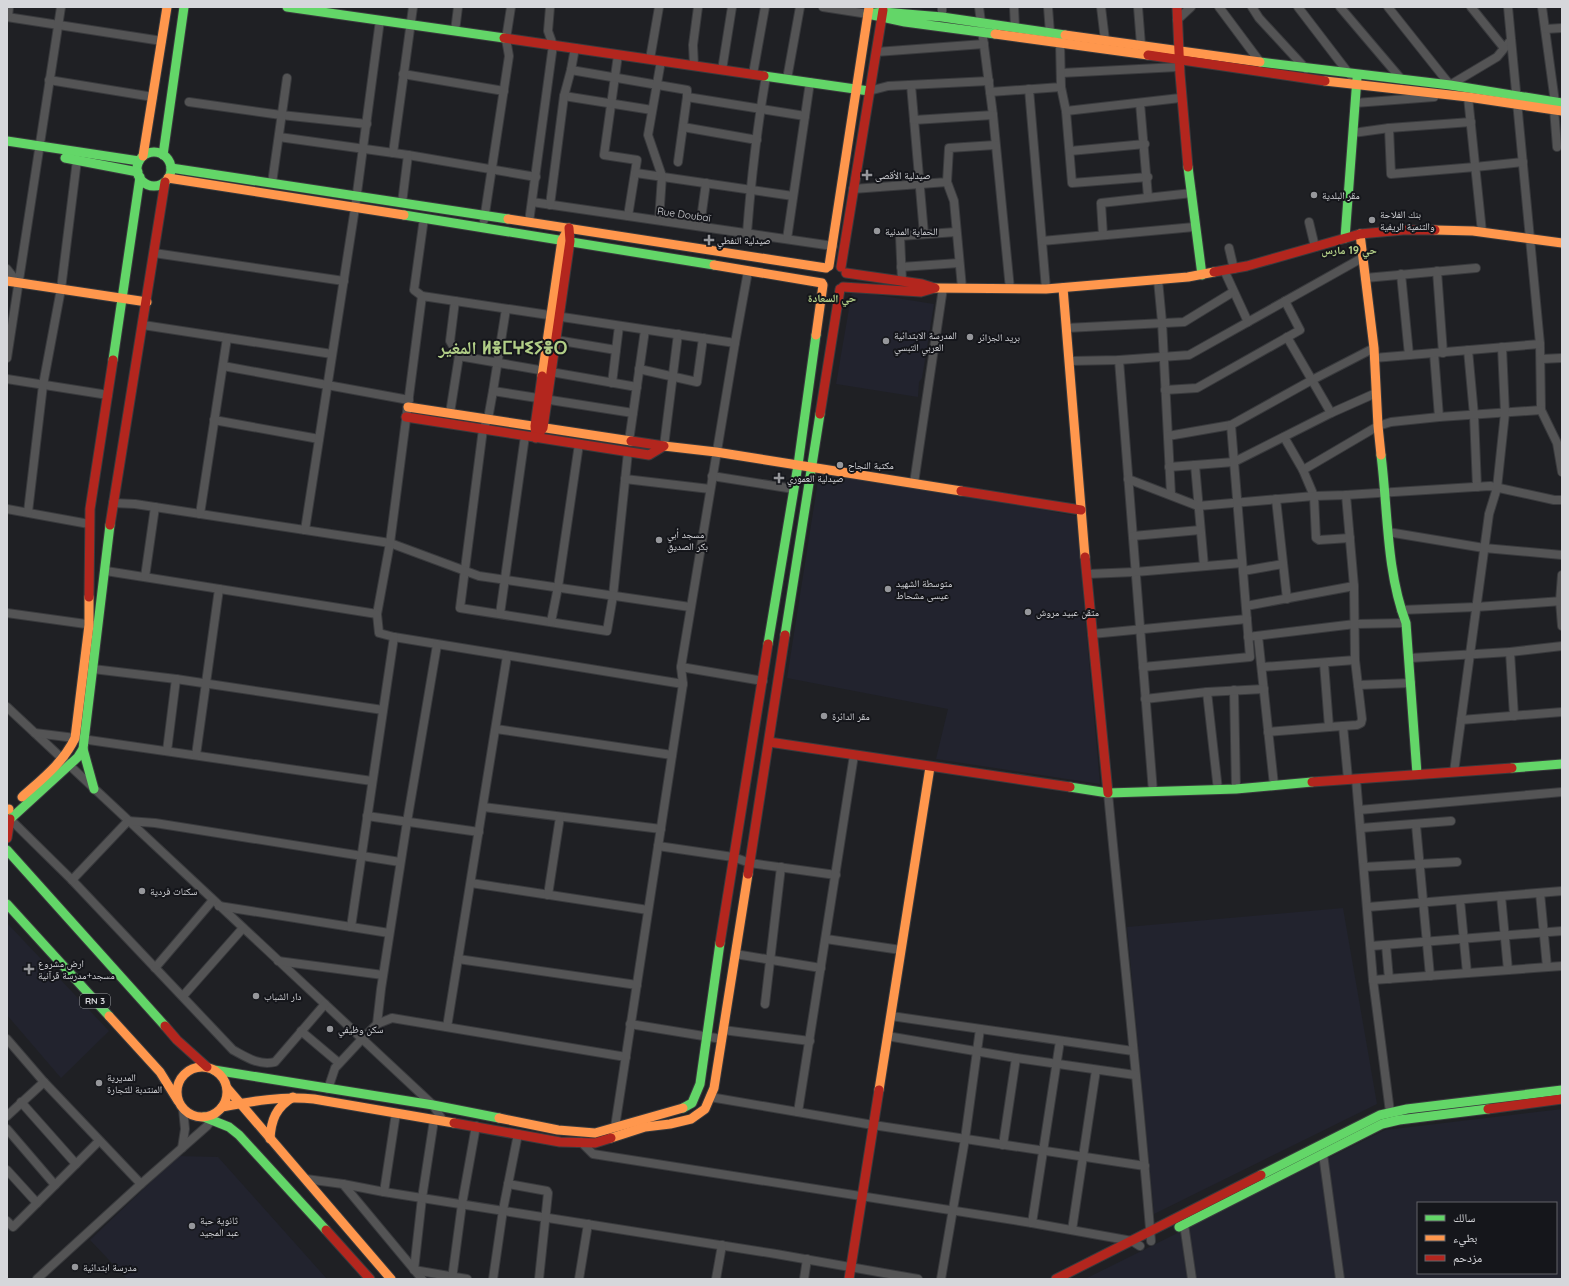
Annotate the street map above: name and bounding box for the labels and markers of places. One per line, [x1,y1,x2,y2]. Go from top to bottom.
place label: صيدلية الأقصى [875,169,931,182]
marker: صيدلية الأقصى [862,170,872,180]
place label: مقر البلدية [1322,189,1360,202]
marker: مقر البلدية [1309,190,1319,200]
place label: بنك الفلاحة والتنمية الريفية [1380,208,1435,233]
marker: بنك الفلاحة والتنمية الريفية [1367,215,1377,225]
place label: الحماية المدنية [885,225,938,238]
marker: الحماية المدنية [872,226,882,236]
place label: صيدلية النفطي [717,234,771,249]
marker: صيدلية النفطي [704,235,714,245]
place label: المدرسة الابتدائية العربي التبسي [894,329,957,356]
place label: بريد الجزائر [977,331,1020,344]
marker: بريد الجزائر [965,332,975,342]
marker: المدرسة الابتدائية العربي التبسي [881,336,891,346]
place label: مكتبة النجاح [848,459,894,472]
marker: مكتبة النجاح [835,460,845,470]
place label: صيدلية العموري [787,472,844,487]
marker: صيدلية العموري [774,473,784,483]
place label: مسجد أبي بكر الصديق [667,528,708,553]
marker: مسجد أبي بكر الصديق [654,535,664,545]
place label: متوسطة الشهيد عيسى مشحاط [896,577,953,602]
marker: متوسطة الشهيد عيسى مشحاط [883,584,893,594]
place label: متقن عبيد مروش [1036,606,1099,619]
marker: متقن عبيد مروش [1023,607,1033,617]
place label: مقر الدائرة [832,710,870,723]
marker: مقر الدائرة [819,711,829,721]
place label: سكنات فردية [150,885,198,898]
marker: سكنات فردية [137,886,147,896]
place label: ارض مشروع مسجد+مدرسة قرآنية [38,957,115,982]
marker: ارض مشروع مسجد+مدرسة قرآنية [23,963,35,975]
place label: دار الشباب [264,990,301,1003]
marker: دار الشباب [251,991,261,1001]
place label: سكن وظيفي [338,1023,384,1038]
marker: سكن وظيفي [325,1024,335,1034]
place label: المديرية المنتدبة للتجارة [107,1071,162,1096]
marker: المديرية المنتدبة للتجارة [94,1078,104,1088]
place label: ثانوية حبة عبد المجيد [200,1214,239,1239]
marker: ثانوية حبة عبد المجيد [187,1221,197,1231]
place label: مدرسة ابتدائية [83,1261,137,1274]
marker: مدرسة ابتدائية [70,1262,80,1272]

